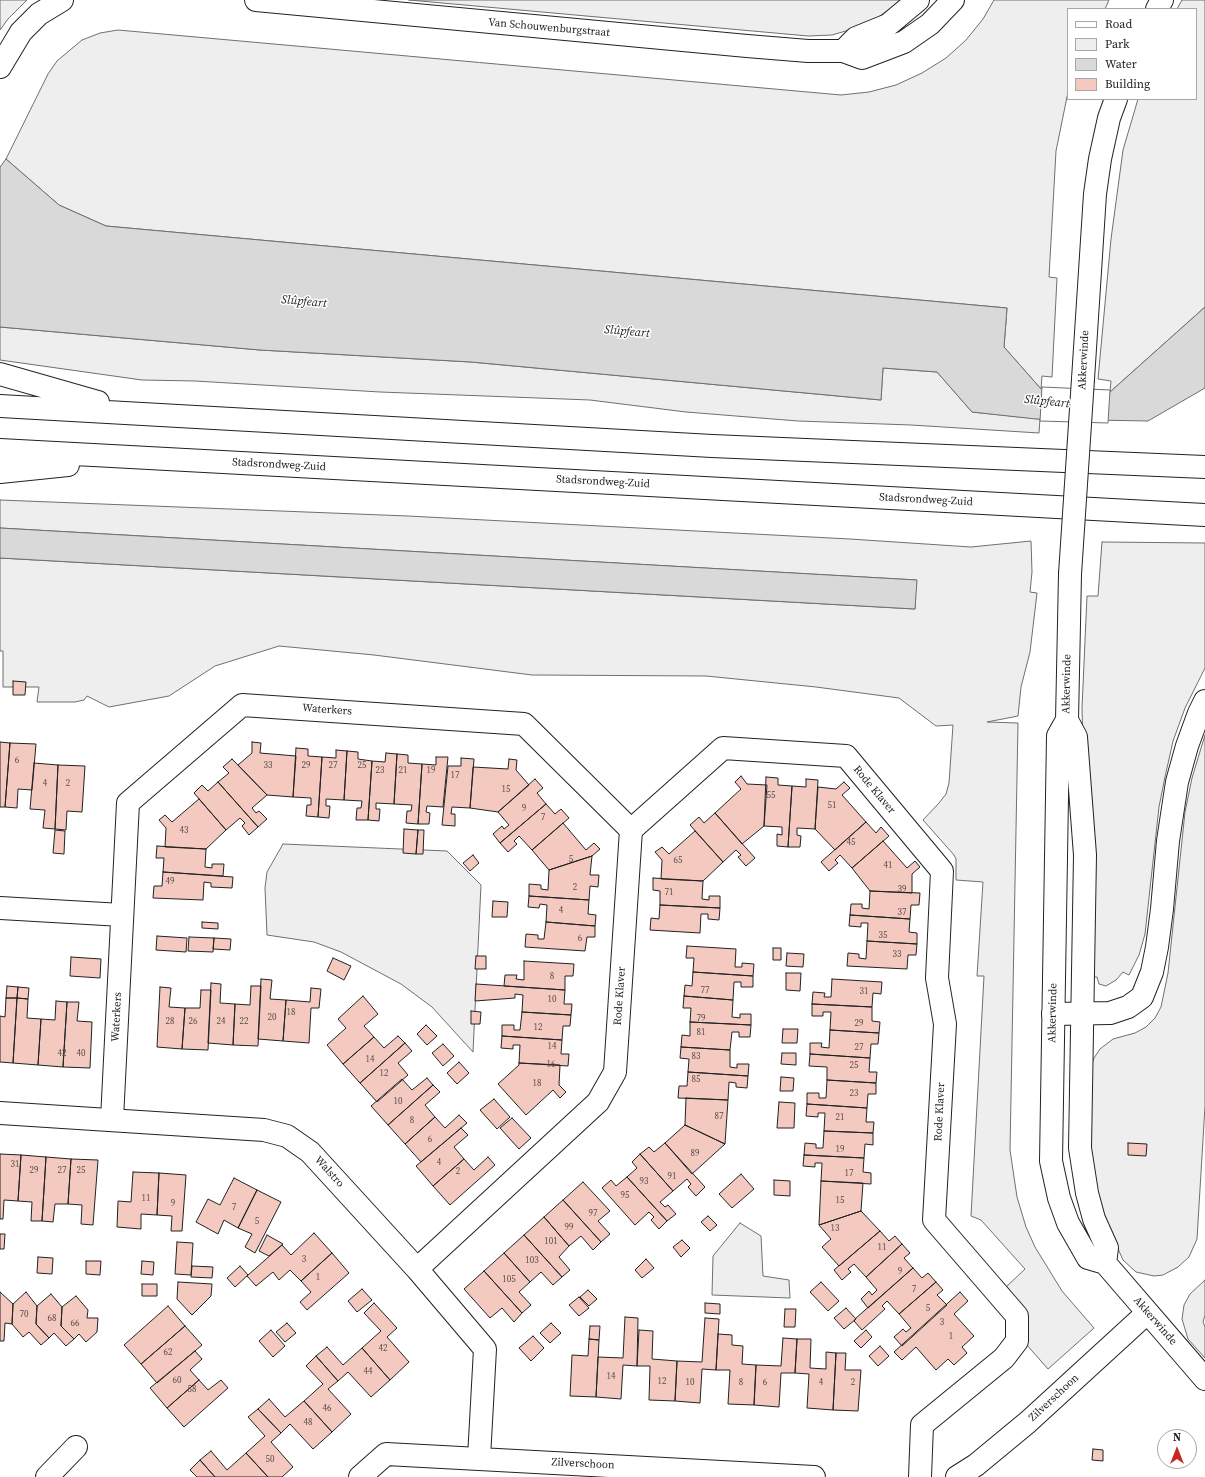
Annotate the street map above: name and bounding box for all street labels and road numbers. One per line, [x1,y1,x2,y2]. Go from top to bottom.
street label: Van Schouwenburgstraat [488,16,610,40]
street label: Akkerwinde [1076,330,1092,390]
street label: Stadsrondweg-Zuid [232,456,326,474]
street label: Stadsrondweg-Zuid [556,473,650,491]
street label: Stadsrondweg-Zuid [879,491,973,509]
street label: Akkerwinde [1060,654,1074,714]
street label: Waterkers [302,702,352,718]
street label: Rode Klaver [850,763,898,817]
street label: Rode Klaver [611,966,629,1026]
street label: Akkerwinde [1046,983,1060,1043]
street label: Waterkers [109,992,125,1042]
street label: Rode Klaver [932,1082,948,1142]
street label: Walstro [312,1154,346,1190]
street label: Akkerwinde [1130,1294,1180,1348]
street label: Zilverschoon [1026,1372,1082,1424]
street label: Zilverschoon [551,1456,615,1472]

